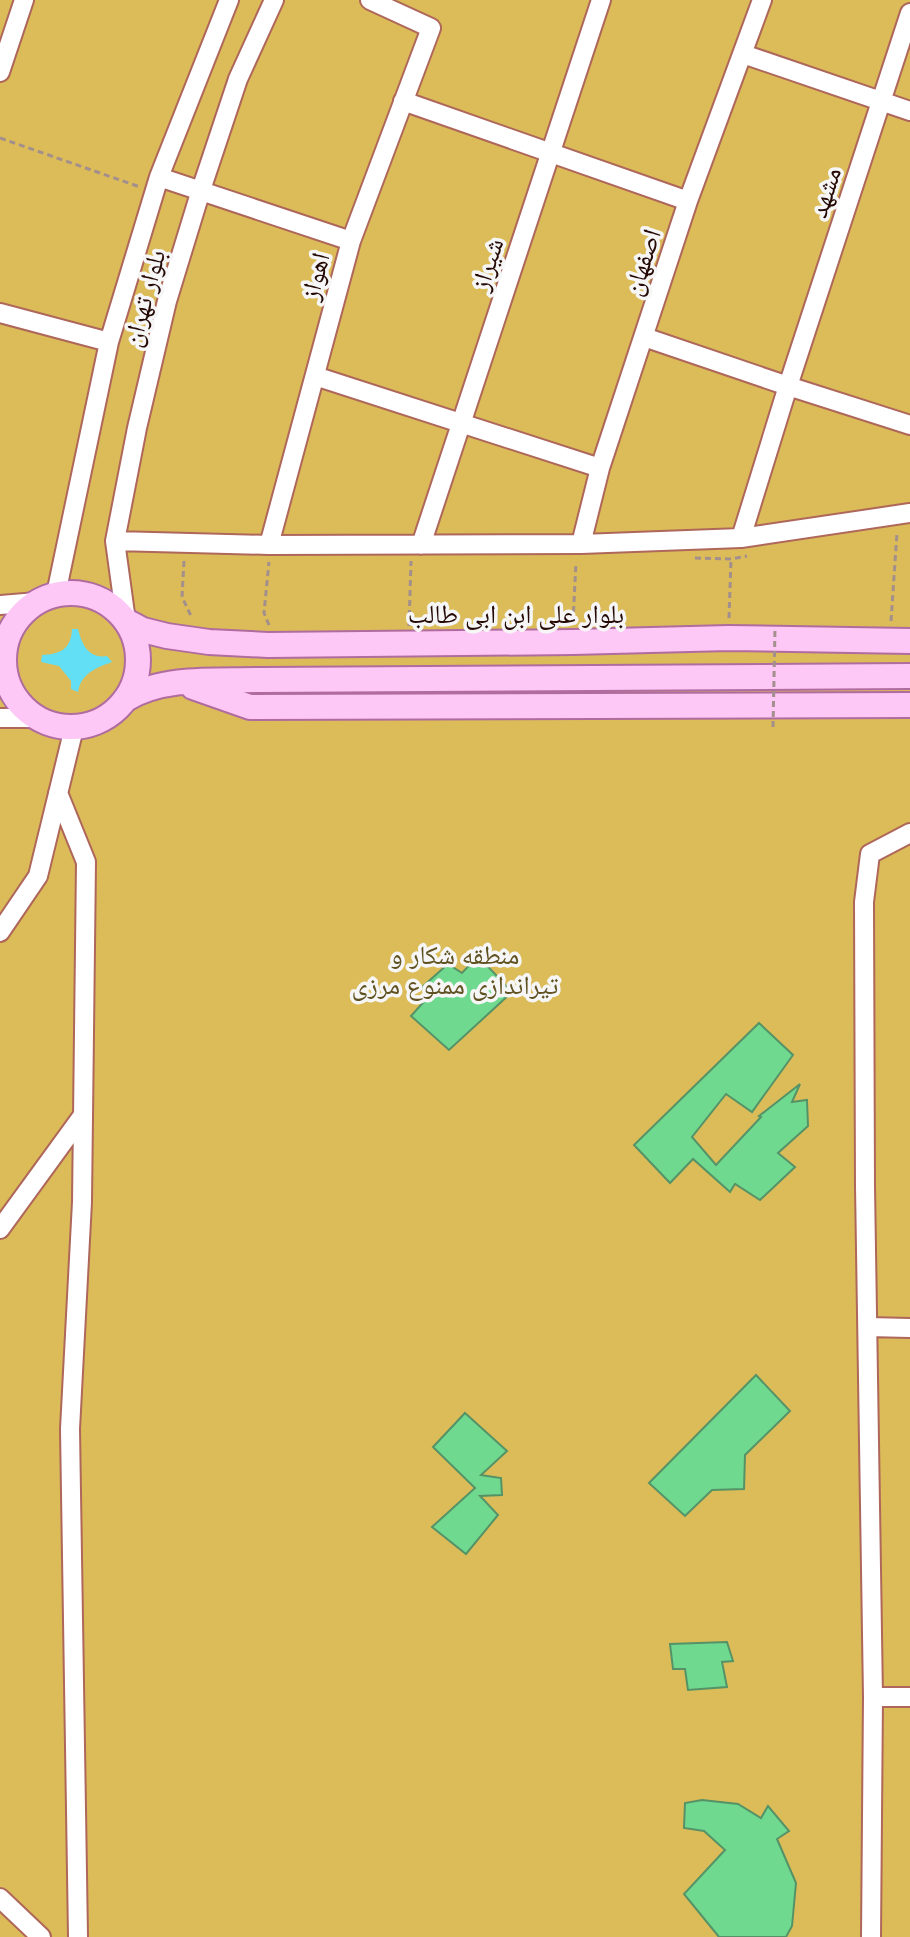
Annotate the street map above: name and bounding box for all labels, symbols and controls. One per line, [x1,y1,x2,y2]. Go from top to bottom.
street label: مشهد [799,162,849,222]
street label: اصفهان [613,224,669,300]
street label: شیراز [460,233,511,296]
street label: بلوار تهران [113,245,173,351]
street label: اهواز [290,248,338,305]
street label: بلوار علی ابن ابی طالب [408,595,624,631]
park label: منطقه شکار و تیراندازی ممنوع مرزی [352,936,559,1002]

